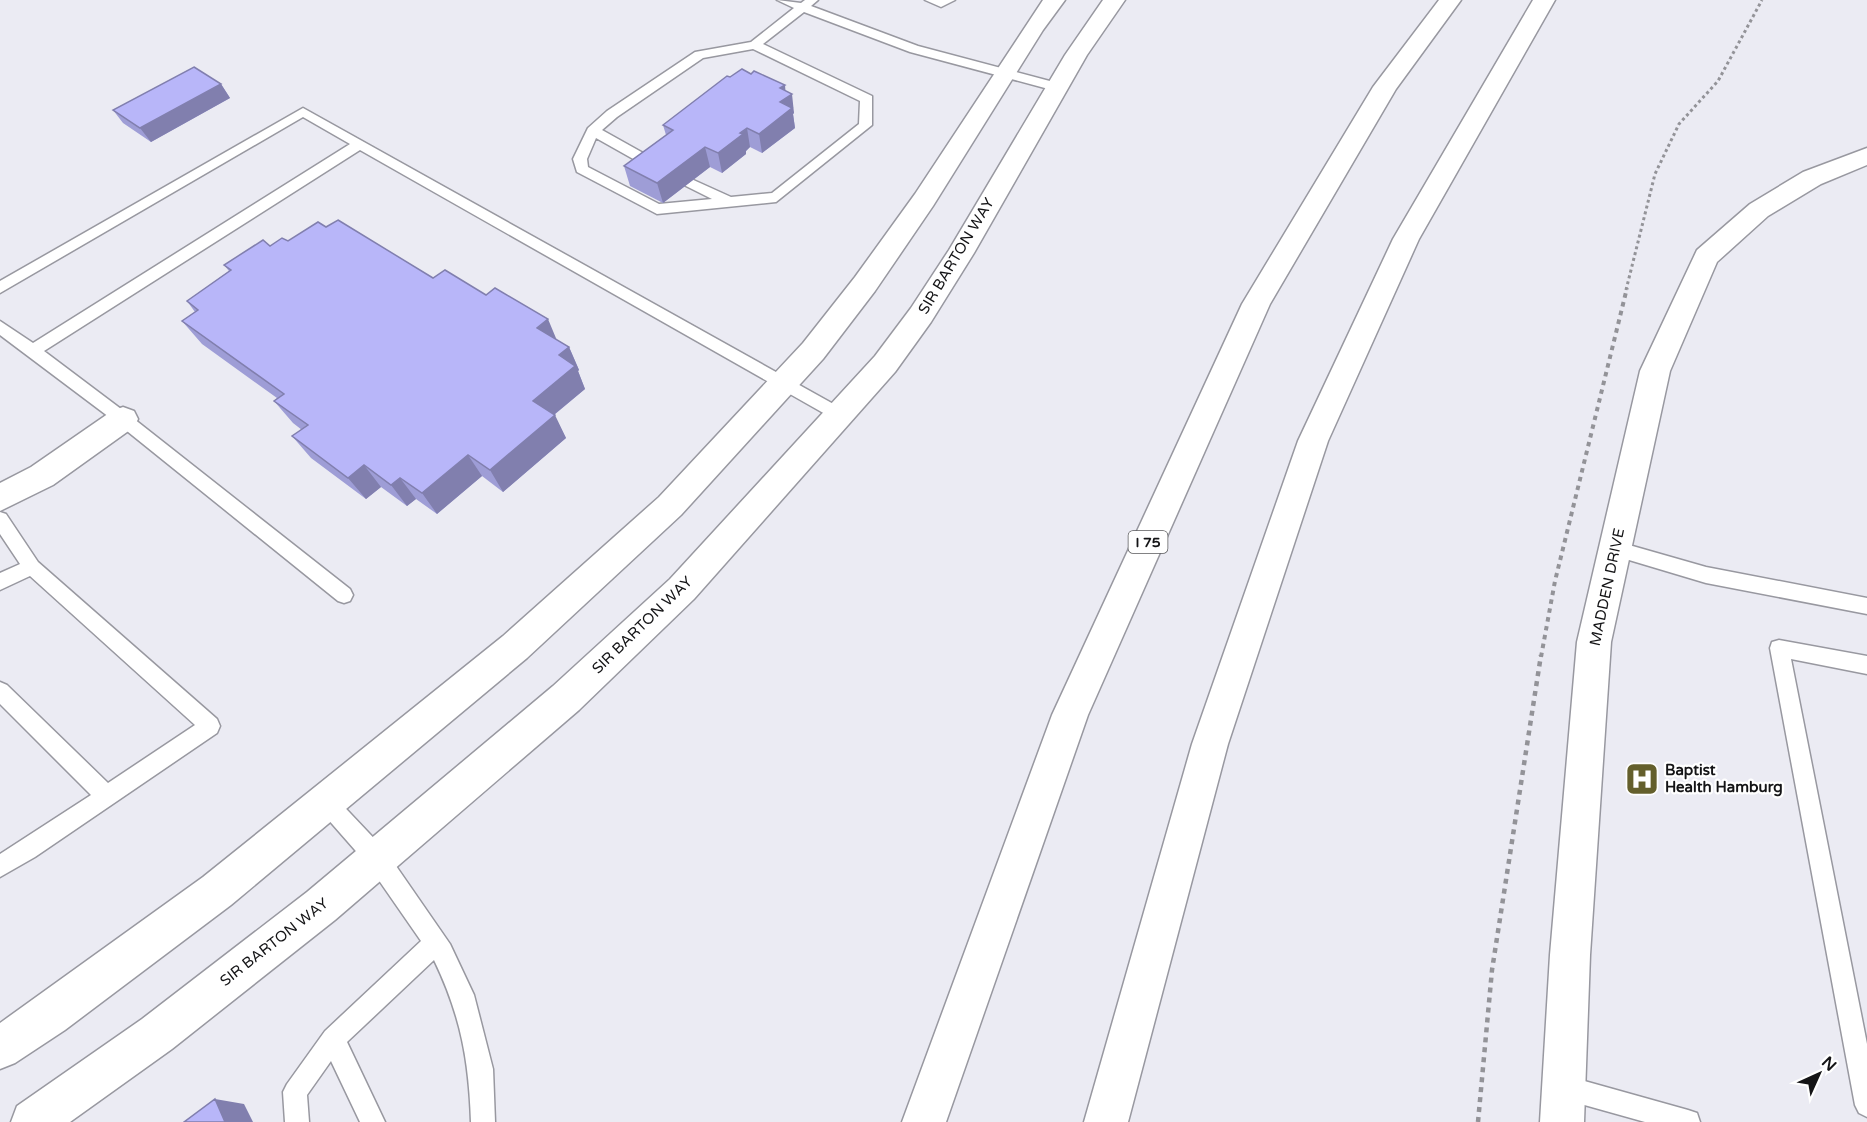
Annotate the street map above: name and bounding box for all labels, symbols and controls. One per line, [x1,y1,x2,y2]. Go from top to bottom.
street label: SIR BARTON WAY [914,194,998,317]
street label: MADDEN DRIVE [1586,526,1628,648]
road number: I 75 [1128,531,1168,553]
street label: SIR BARTON WAY [588,572,696,677]
hospital icon: Baptist Health Hamburg [1624,761,1660,797]
place label: Baptist Health Hamburg [1665,761,1783,797]
street label: SIR BARTON WAY [216,894,332,990]
north arrow [1789,1044,1849,1104]
text: N [1817,1052,1841,1076]

